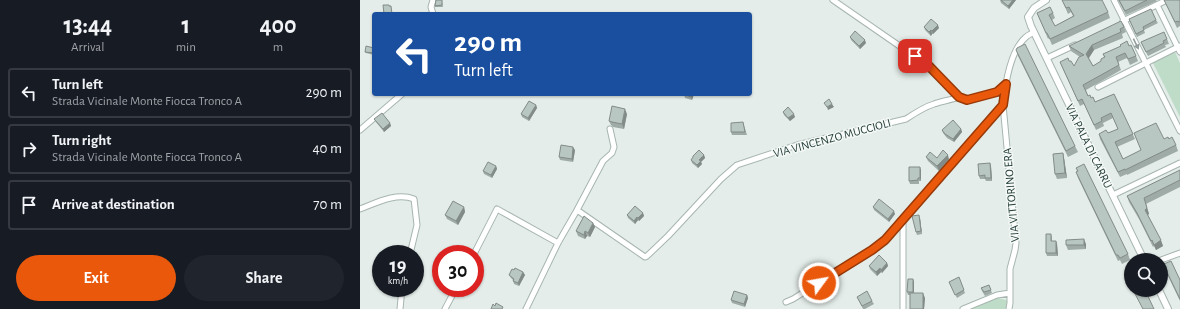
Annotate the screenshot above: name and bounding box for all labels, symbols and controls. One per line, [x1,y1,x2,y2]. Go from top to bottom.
text: 13:44 [64,14,112,38]
text: 1 [181,14,190,38]
text: 400 [259,14,296,38]
icon: left [388,28,440,80]
text: 290 m [454,29,522,57]
pin [898,39,932,73]
one-way arrow [1133,39,1140,50]
text: Arrival [71,41,105,54]
text: min [176,41,196,54]
text: m [273,41,283,54]
icon: arrive [904,45,926,67]
text: Turn left [454,62,513,80]
text: Turn left [52,77,103,92]
icon: left [18,82,40,104]
text: 290 m [306,85,342,100]
text: Strada Vicinale Monte Fiocca Tronco A [52,95,242,108]
street label: VIA PALA DI CARRU [1063,102,1115,190]
street label: VIA VINCENZO MUCCIOLI [772,117,892,159]
text: Turn right [52,133,111,148]
icon: right [18,138,40,160]
text: 40 m [312,141,342,156]
street label: VIA VITTORINO ERA [1001,147,1021,243]
text: Strada Vicinale Monte Fiocca Tronco A [52,151,242,164]
icon: arrive [18,194,40,216]
text: Arrive at destination [52,197,175,212]
text: 70 m [313,197,342,212]
speed limit sign: 30 [432,245,484,297]
map controls [1124,253,1168,297]
button: search [1124,253,1168,297]
button: Exit [16,255,176,301]
button: Share [184,255,344,301]
text: 19 [390,256,406,276]
position arrow [798,262,840,304]
text: km/h [388,276,408,286]

